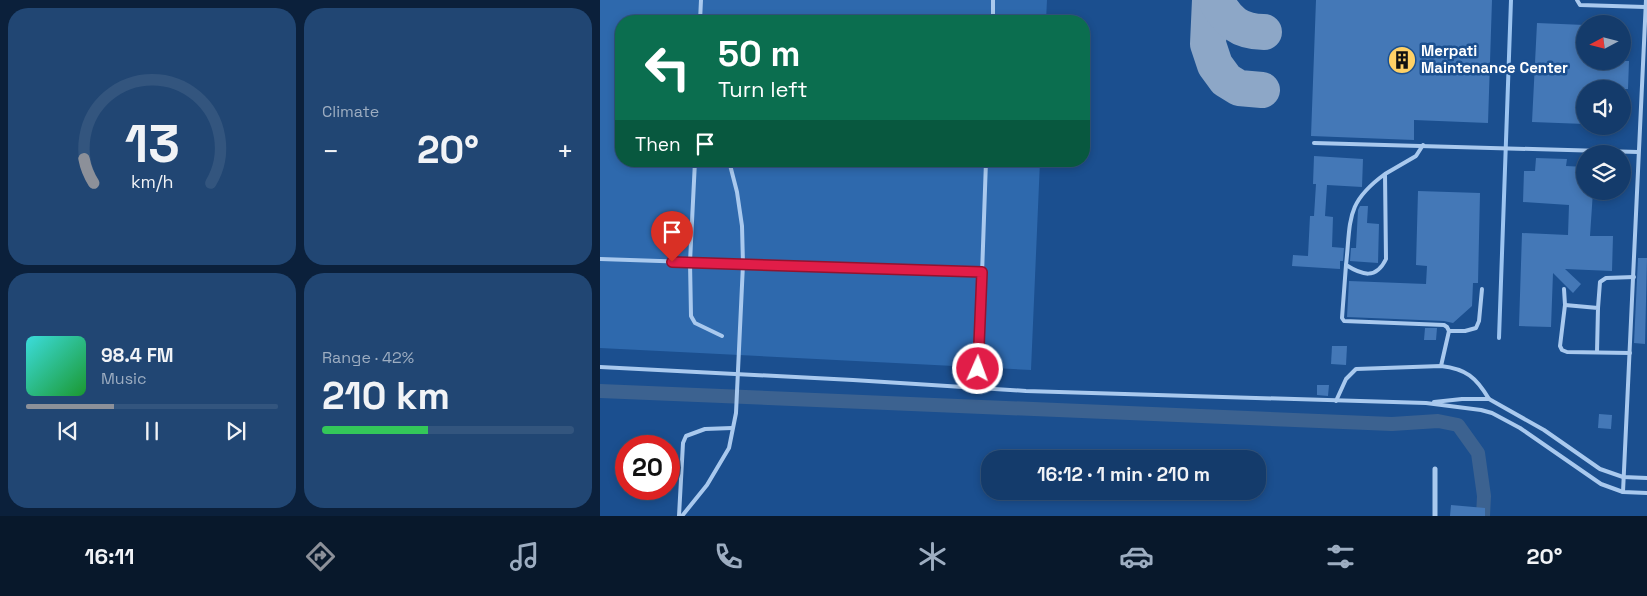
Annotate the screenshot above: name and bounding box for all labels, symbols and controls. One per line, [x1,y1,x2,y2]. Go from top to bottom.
north arrow [1576,15,1631,70]
map controls [1576,15,1631,200]
text: 50 m [718,32,800,76]
icon: left [635,35,700,100]
place label: Merpati Maintenance Center [1421,41,1568,77]
building icon: Merpati Maintenance Center [1387,45,1417,75]
text: Turn left [718,75,808,103]
button: sound [1576,80,1631,135]
text: Climate [322,101,379,122]
text: 13 [124,111,180,177]
text: 20° [417,126,479,174]
icon: arrive [691,130,719,158]
text: Then [635,132,681,157]
text: − [322,133,339,169]
text: + [557,133,574,169]
button: layers [1576,145,1631,200]
text: km/h [131,170,173,193]
pin [651,211,693,262]
icon: arrive [658,218,686,246]
position arrow [951,342,1003,394]
text: 98.4 FM [101,343,174,368]
text: Range · 42% [322,347,414,368]
text: Music [101,368,147,389]
text: 210 km [322,372,450,420]
icon: previous [54,417,82,445]
icon: pause [138,417,166,445]
icon: next [222,417,250,445]
speed limit sign: 20 [615,435,680,500]
text: 16:12 · 1 min · 210 m [1037,462,1210,487]
icon: directions [303,539,338,574]
icon: music [507,539,542,574]
icon: phone [711,539,746,574]
icon: climate [915,539,950,574]
icon: car [1119,539,1154,574]
icon: filters [1323,539,1358,574]
text: 16:11 [84,542,134,570]
text: 20° [1527,542,1563,570]

